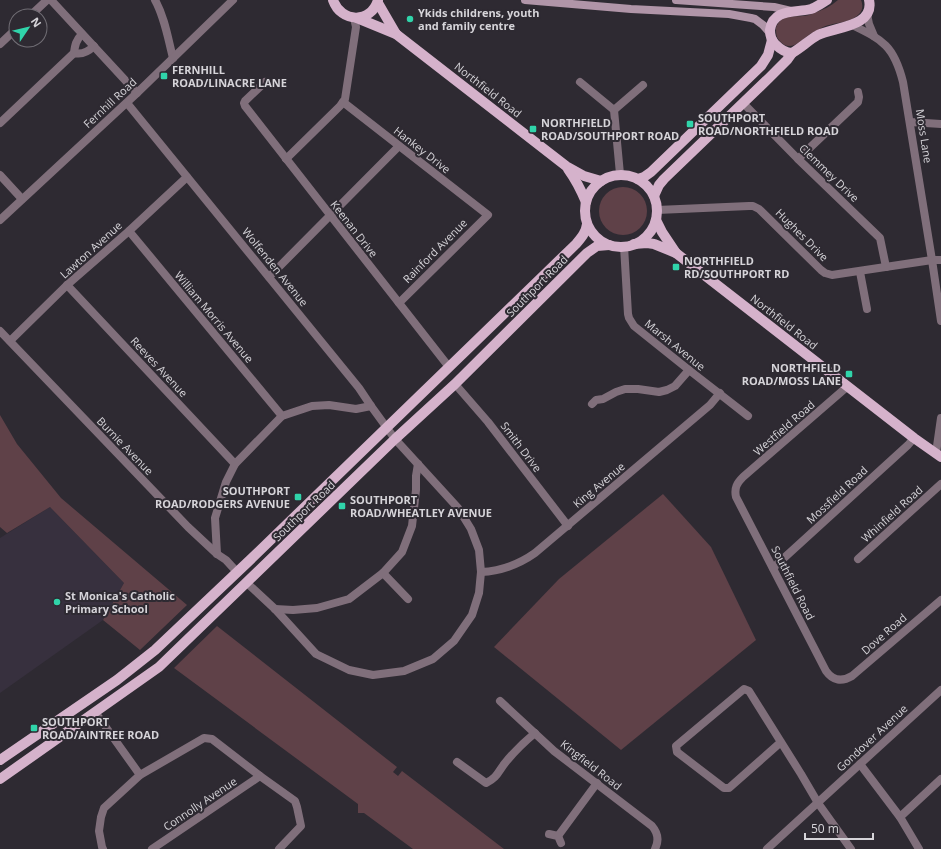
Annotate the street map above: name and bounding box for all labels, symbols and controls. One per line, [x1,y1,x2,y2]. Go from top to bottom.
place label: Ykids childrens, youth and family centre [418,5,539,33]
north arrow [8,8,48,48]
text: N [28,14,45,30]
marker: Ykids childrens, youth and family centre [405,14,415,24]
street label: Northfield Road [452,59,525,121]
place label: FERNHILL ROAD/LINACRE LANE [172,62,287,90]
marker: FERNHILL ROAD/LINACRE LANE [159,71,169,81]
street label: Fernhill Road [80,74,139,131]
street label: Moss Lane [913,108,936,164]
place label: SOUTHPORT ROAD/NORTHFIELD ROAD [698,110,839,138]
place label: NORTHFIELD ROAD/SOUTHPORT ROAD [541,115,679,143]
marker: SOUTHPORT ROAD/NORTHFIELD ROAD [685,119,695,129]
street label: Hankey Drive [391,123,454,177]
marker: NORTHFIELD ROAD/SOUTHPORT ROAD [528,124,538,134]
street label: Clemmey Drive [796,140,863,205]
street label: Keenan Drive [327,197,381,260]
street label: Hughes Drive [773,205,832,264]
street label: Rainford Avenue [399,215,470,286]
street label: Lawton Avenue [56,218,125,282]
street label: Wolfenden Avenue [239,224,312,309]
street label: Southport Road [503,252,571,320]
place label: NORTHFIELD RD/SOUTHPORT RD [684,253,789,281]
marker: NORTHFIELD RD/SOUTHPORT RD [671,262,681,272]
street label: William Morris Avenue [172,268,257,366]
street label: Northfield Road [748,291,821,353]
street label: Marsh Avenue [642,316,709,374]
street label: Reeves Avenue [128,333,191,400]
place label: NORTHFIELD ROAD/MOSS LANE [742,360,841,388]
marker: NORTHFIELD ROAD/MOSS LANE [844,369,854,379]
street label: Westfield Road [750,397,818,458]
street label: Burnie Avenue [94,413,157,478]
street label: Smith Drive [498,418,545,475]
street label: King Avenue [570,458,628,511]
street label: Mossfield Road [803,462,870,527]
street label: Southport Road [269,477,338,544]
street label: Whinfield Road [858,482,926,545]
place label: SOUTHPORT ROAD/RODGERS AVENUE [155,483,291,511]
marker: SOUTHPORT ROAD/RODGERS AVENUE [293,492,303,502]
place label: SOUTHPORT ROAD/WHEATLEY AVENUE [350,492,492,520]
marker: SOUTHPORT ROAD/WHEATLEY AVENUE [337,501,347,511]
street label: Southfield Road [768,543,819,622]
place label: St Monica's Catholic Primary School [65,588,175,616]
marker: St Monica's Catholic Primary School [52,597,62,607]
street label: Dove Road [858,610,909,657]
street label: Gondover Avenue [833,701,910,775]
place label: SOUTHPORT ROAD/AINTREE ROAD [42,714,159,742]
marker: SOUTHPORT ROAD/AINTREE ROAD [29,723,39,733]
street label: Kingfield Road [558,736,625,793]
street label: Connolly Avenue [160,773,240,834]
scale bar [805,815,873,841]
text: 50 m [811,820,839,837]

